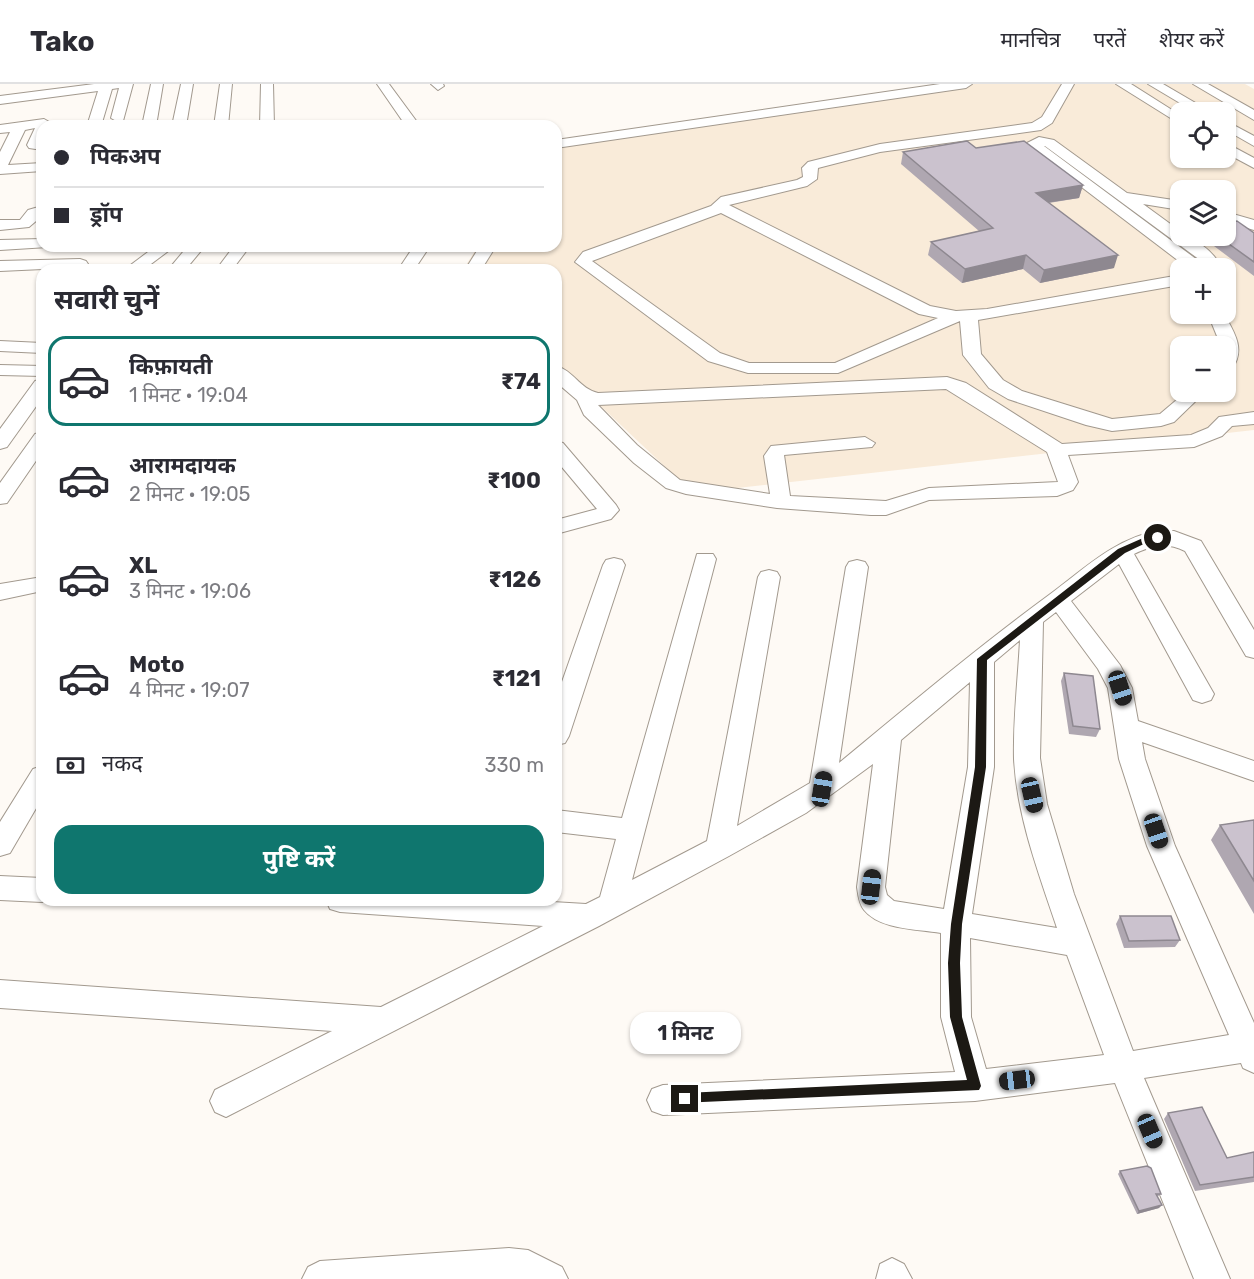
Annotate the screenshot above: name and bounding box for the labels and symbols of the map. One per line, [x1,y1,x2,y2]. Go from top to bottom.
route start [1144,524,1171,551]
car [1106,668,1134,708]
car [810,770,834,808]
car [1019,775,1045,815]
car [1142,811,1170,851]
car [860,868,882,906]
callout: 1 मिनट [630,1012,740,1054]
car [998,1069,1036,1091]
route end [671,1085,698,1112]
car [1135,1111,1165,1151]

